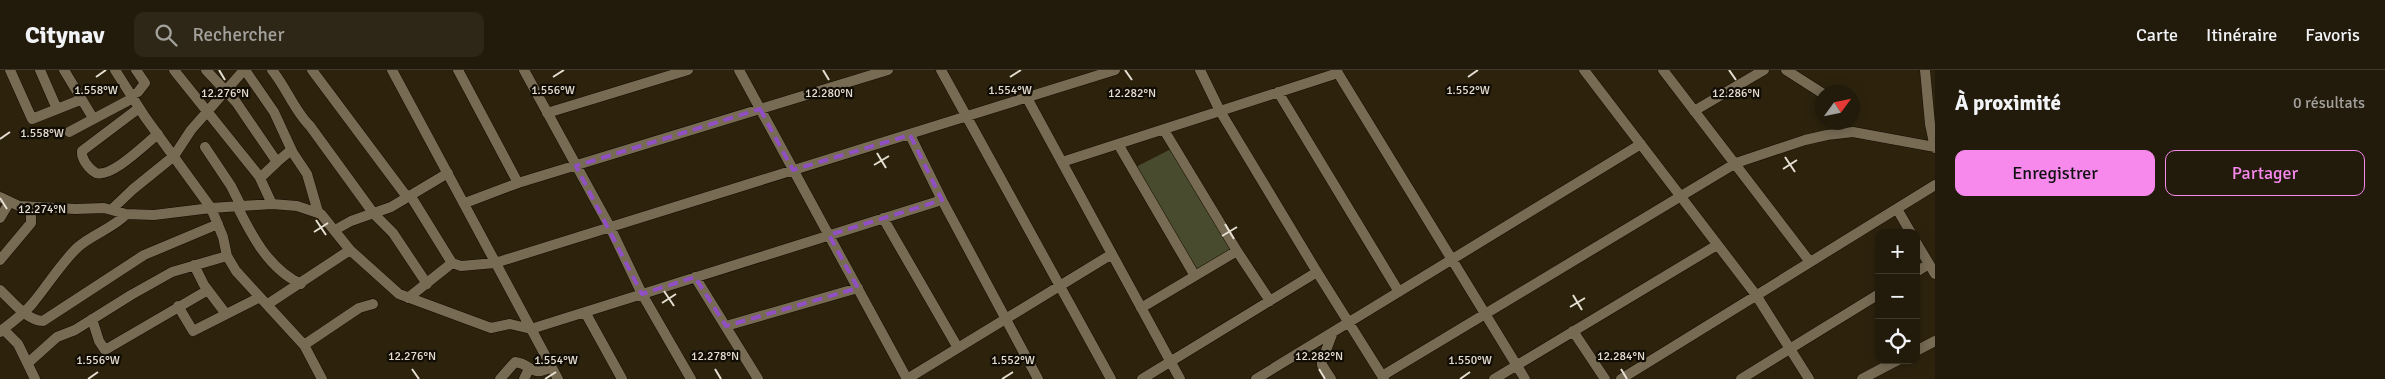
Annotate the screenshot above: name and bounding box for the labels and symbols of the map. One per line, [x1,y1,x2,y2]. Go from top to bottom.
text: 1.558°W [74,83,118,98]
text: 1.556°W [531,83,575,98]
text: 1.554°W [988,83,1032,98]
text: 1.552°W [1446,83,1490,98]
north arrow [1815,85,1860,130]
text: 12.276°N [201,86,249,101]
text: 12.280°N [805,86,853,101]
text: 12.282°N [1108,86,1156,101]
text: 12.286°N [1712,86,1760,101]
text: 1.558°W [20,126,64,141]
text: 12.274°N [18,202,66,217]
text: 12.276°N [388,349,436,364]
text: 12.278°N [691,349,739,364]
text: 12.282°N [1295,349,1343,364]
text: 12.284°N [1597,349,1645,364]
text: 1.556°W [76,353,120,368]
text: 1.554°W [534,353,578,368]
text: 1.552°W [991,353,1035,368]
text: 1.550°W [1448,353,1492,368]

